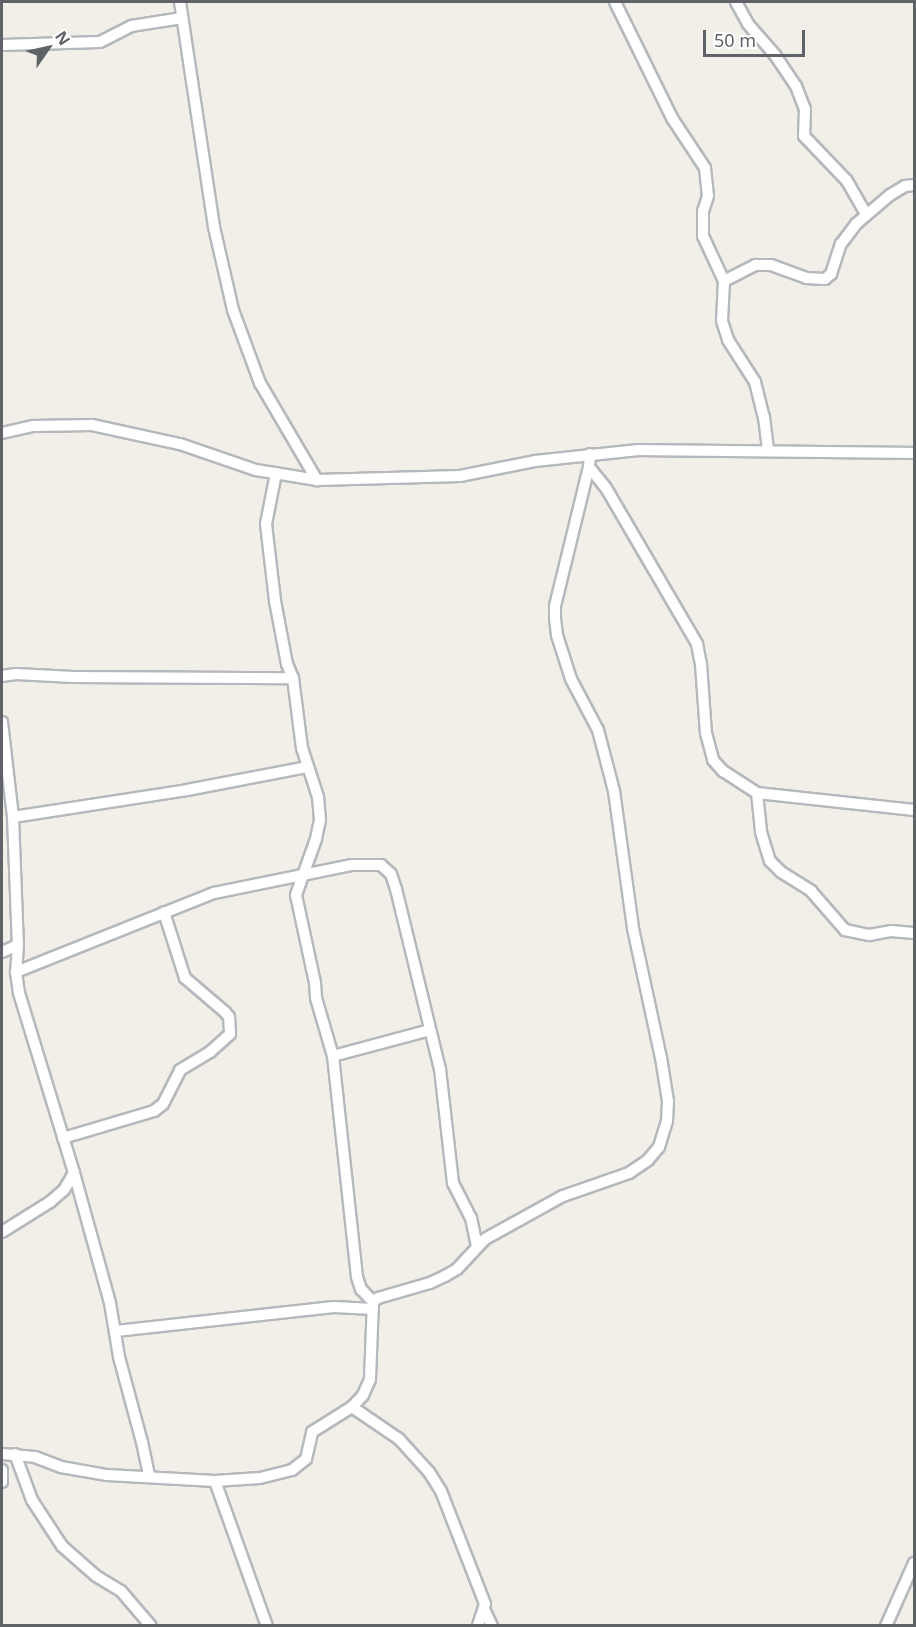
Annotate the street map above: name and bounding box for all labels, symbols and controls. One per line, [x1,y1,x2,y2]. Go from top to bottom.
north arrow [18,18,78,78]
scale bar [706,18,808,56]
text: N [50,26,76,49]
text: 50 m [714,28,756,52]

